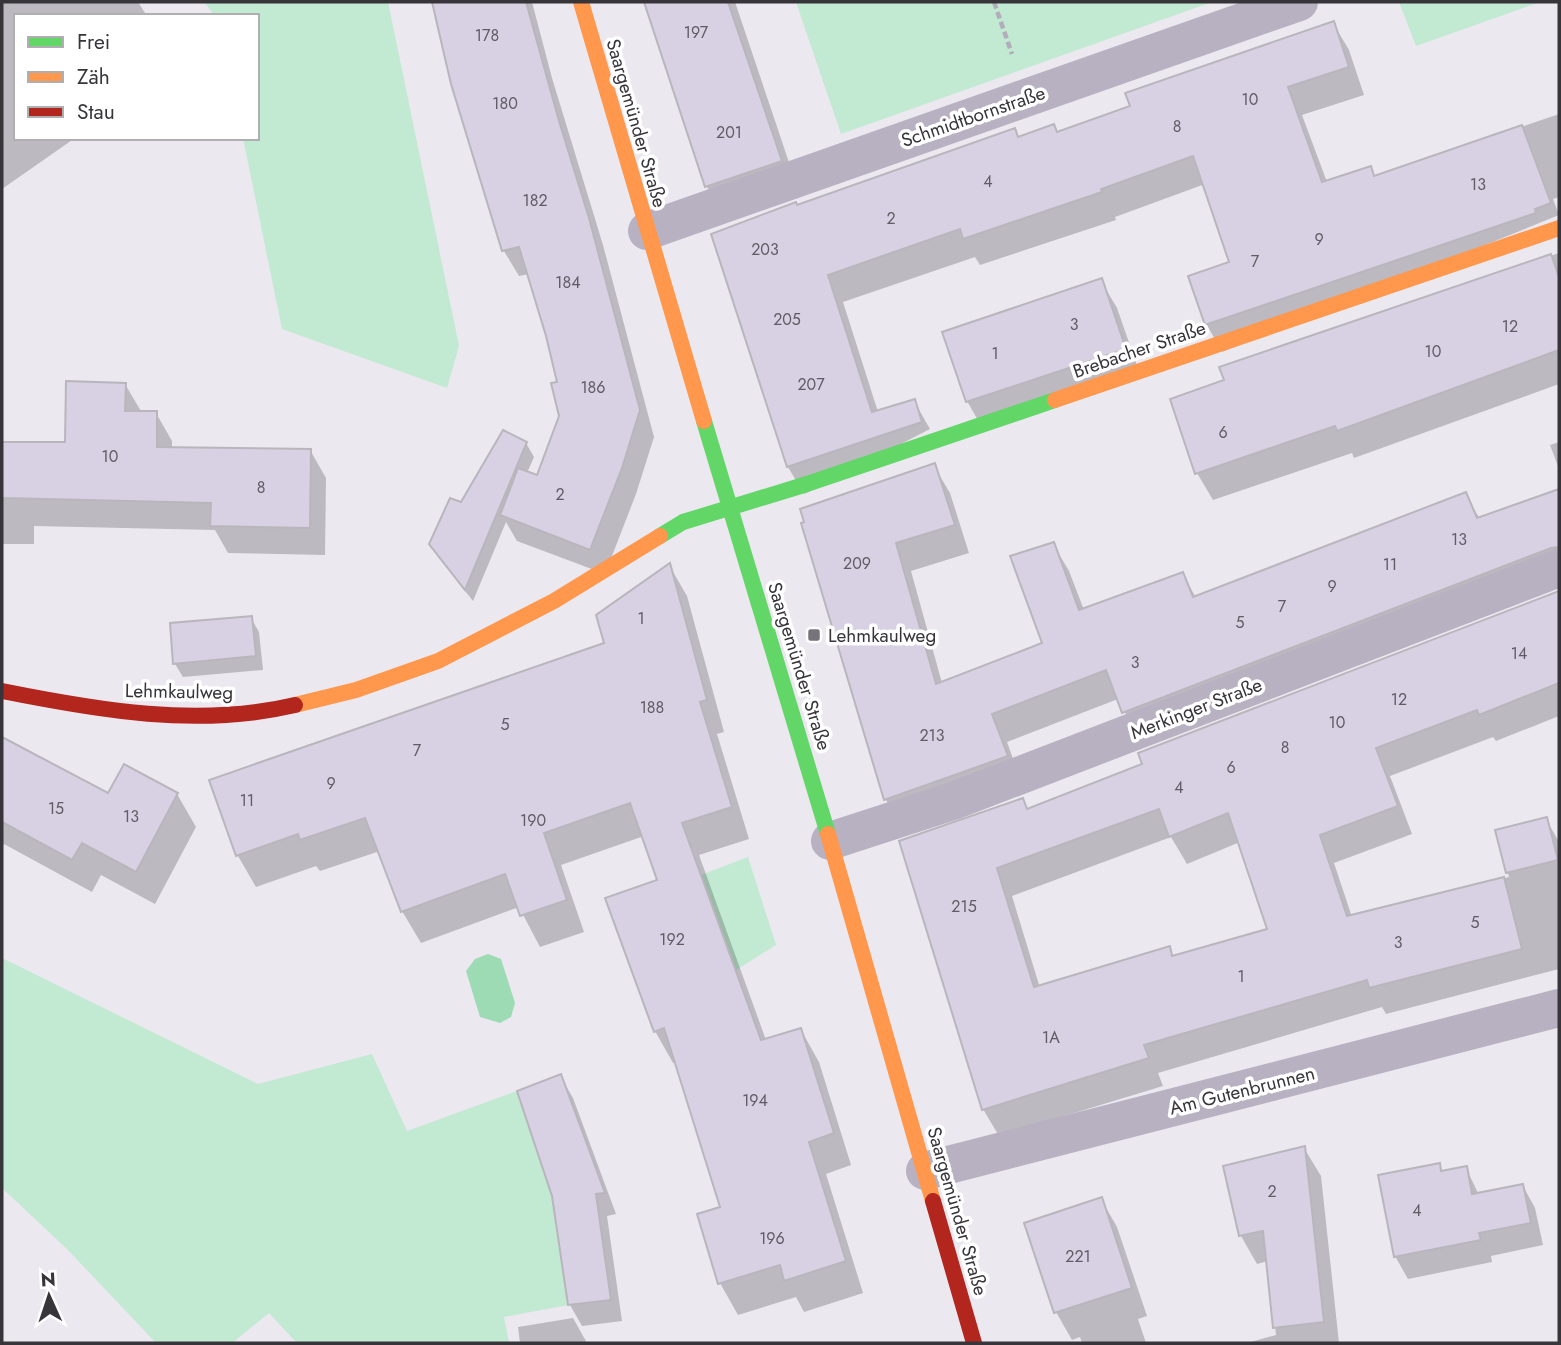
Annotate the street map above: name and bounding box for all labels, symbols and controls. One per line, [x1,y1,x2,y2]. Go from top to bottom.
legend [14,14,259,140]
house number: 197 [684,21,709,44]
house number: 178 [475,24,499,47]
text: Frei [77,27,110,57]
street label: Saargemünder Straße [600,36,674,211]
text: Zäh [77,62,110,92]
street label: Schmidtbornstraße [898,79,1049,154]
house number: 10 [1242,88,1258,111]
house number: 180 [492,92,518,115]
text: Stau [77,97,115,127]
house number: 8 [1173,115,1181,138]
house number: 201 [716,121,742,144]
house number: 4 [983,170,993,193]
house number: 13 [1470,173,1486,196]
house number: 182 [522,189,548,212]
house number: 2 [886,207,896,230]
house number: 9 [1314,228,1324,251]
house number: 203 [751,238,779,261]
house number: 7 [1251,250,1260,273]
house number: 184 [555,271,581,294]
house number: 205 [773,308,801,331]
house number: 3 [1070,313,1079,336]
street label: Brebacher Straße [1069,314,1209,385]
house number: 12 [1502,315,1518,338]
house number: 10 [1425,340,1441,363]
house number: 1 [991,342,999,365]
house number: 207 [797,373,825,396]
house number: 186 [580,376,606,399]
house number: 6 [1218,421,1228,444]
house number: 10 [102,445,118,468]
house number: 8 [257,476,265,499]
house number: 2 [555,483,565,506]
house number: 13 [1451,528,1467,551]
house number: 209 [843,552,871,575]
house number: 11 [1383,553,1397,576]
house number: 9 [1327,575,1337,598]
street label: Saargemünder Straße [761,579,838,754]
house number: 7 [1278,595,1287,618]
house number: 1 [637,607,645,630]
house number: 5 [1235,611,1245,634]
place label: Lehmkaulweg [828,622,936,649]
marker: Lehmkaulweg [806,627,822,643]
house number: 14 [1511,642,1527,665]
house number: 3 [1131,651,1140,674]
street label: Merkinger Straße [1126,671,1266,746]
street label: Lehmkaulweg [125,677,233,706]
house number: 12 [1391,688,1407,711]
house number: 188 [640,696,664,719]
house number: 10 [1329,711,1345,734]
house number: 5 [500,713,510,736]
house number: 213 [919,724,945,747]
house number: 8 [1281,736,1289,759]
house number: 7 [413,739,422,762]
house number: 6 [1226,756,1236,779]
house number: 9 [326,772,336,795]
house number: 4 [1174,776,1184,799]
house number: 11 [240,789,254,812]
house number: 15 [48,797,64,820]
house number: 13 [123,805,139,828]
house number: 190 [520,809,546,832]
house number: 215 [951,895,977,918]
house number: 5 [1470,911,1480,934]
house number: 192 [659,928,685,951]
house number: 3 [1394,931,1403,954]
house number: 1 [1237,965,1245,988]
house number: 1A [1042,1026,1060,1049]
street label: Am Gutenbrunnen [1167,1059,1318,1122]
house number: 194 [742,1089,768,1112]
street label: Saargemünder Straße [921,1124,995,1299]
house number: 2 [1267,1180,1277,1203]
house number: 4 [1412,1199,1422,1222]
house number: 196 [759,1227,785,1250]
house number: 221 [1065,1245,1091,1268]
north arrow [14,1261,84,1331]
text: N [40,1266,56,1293]

